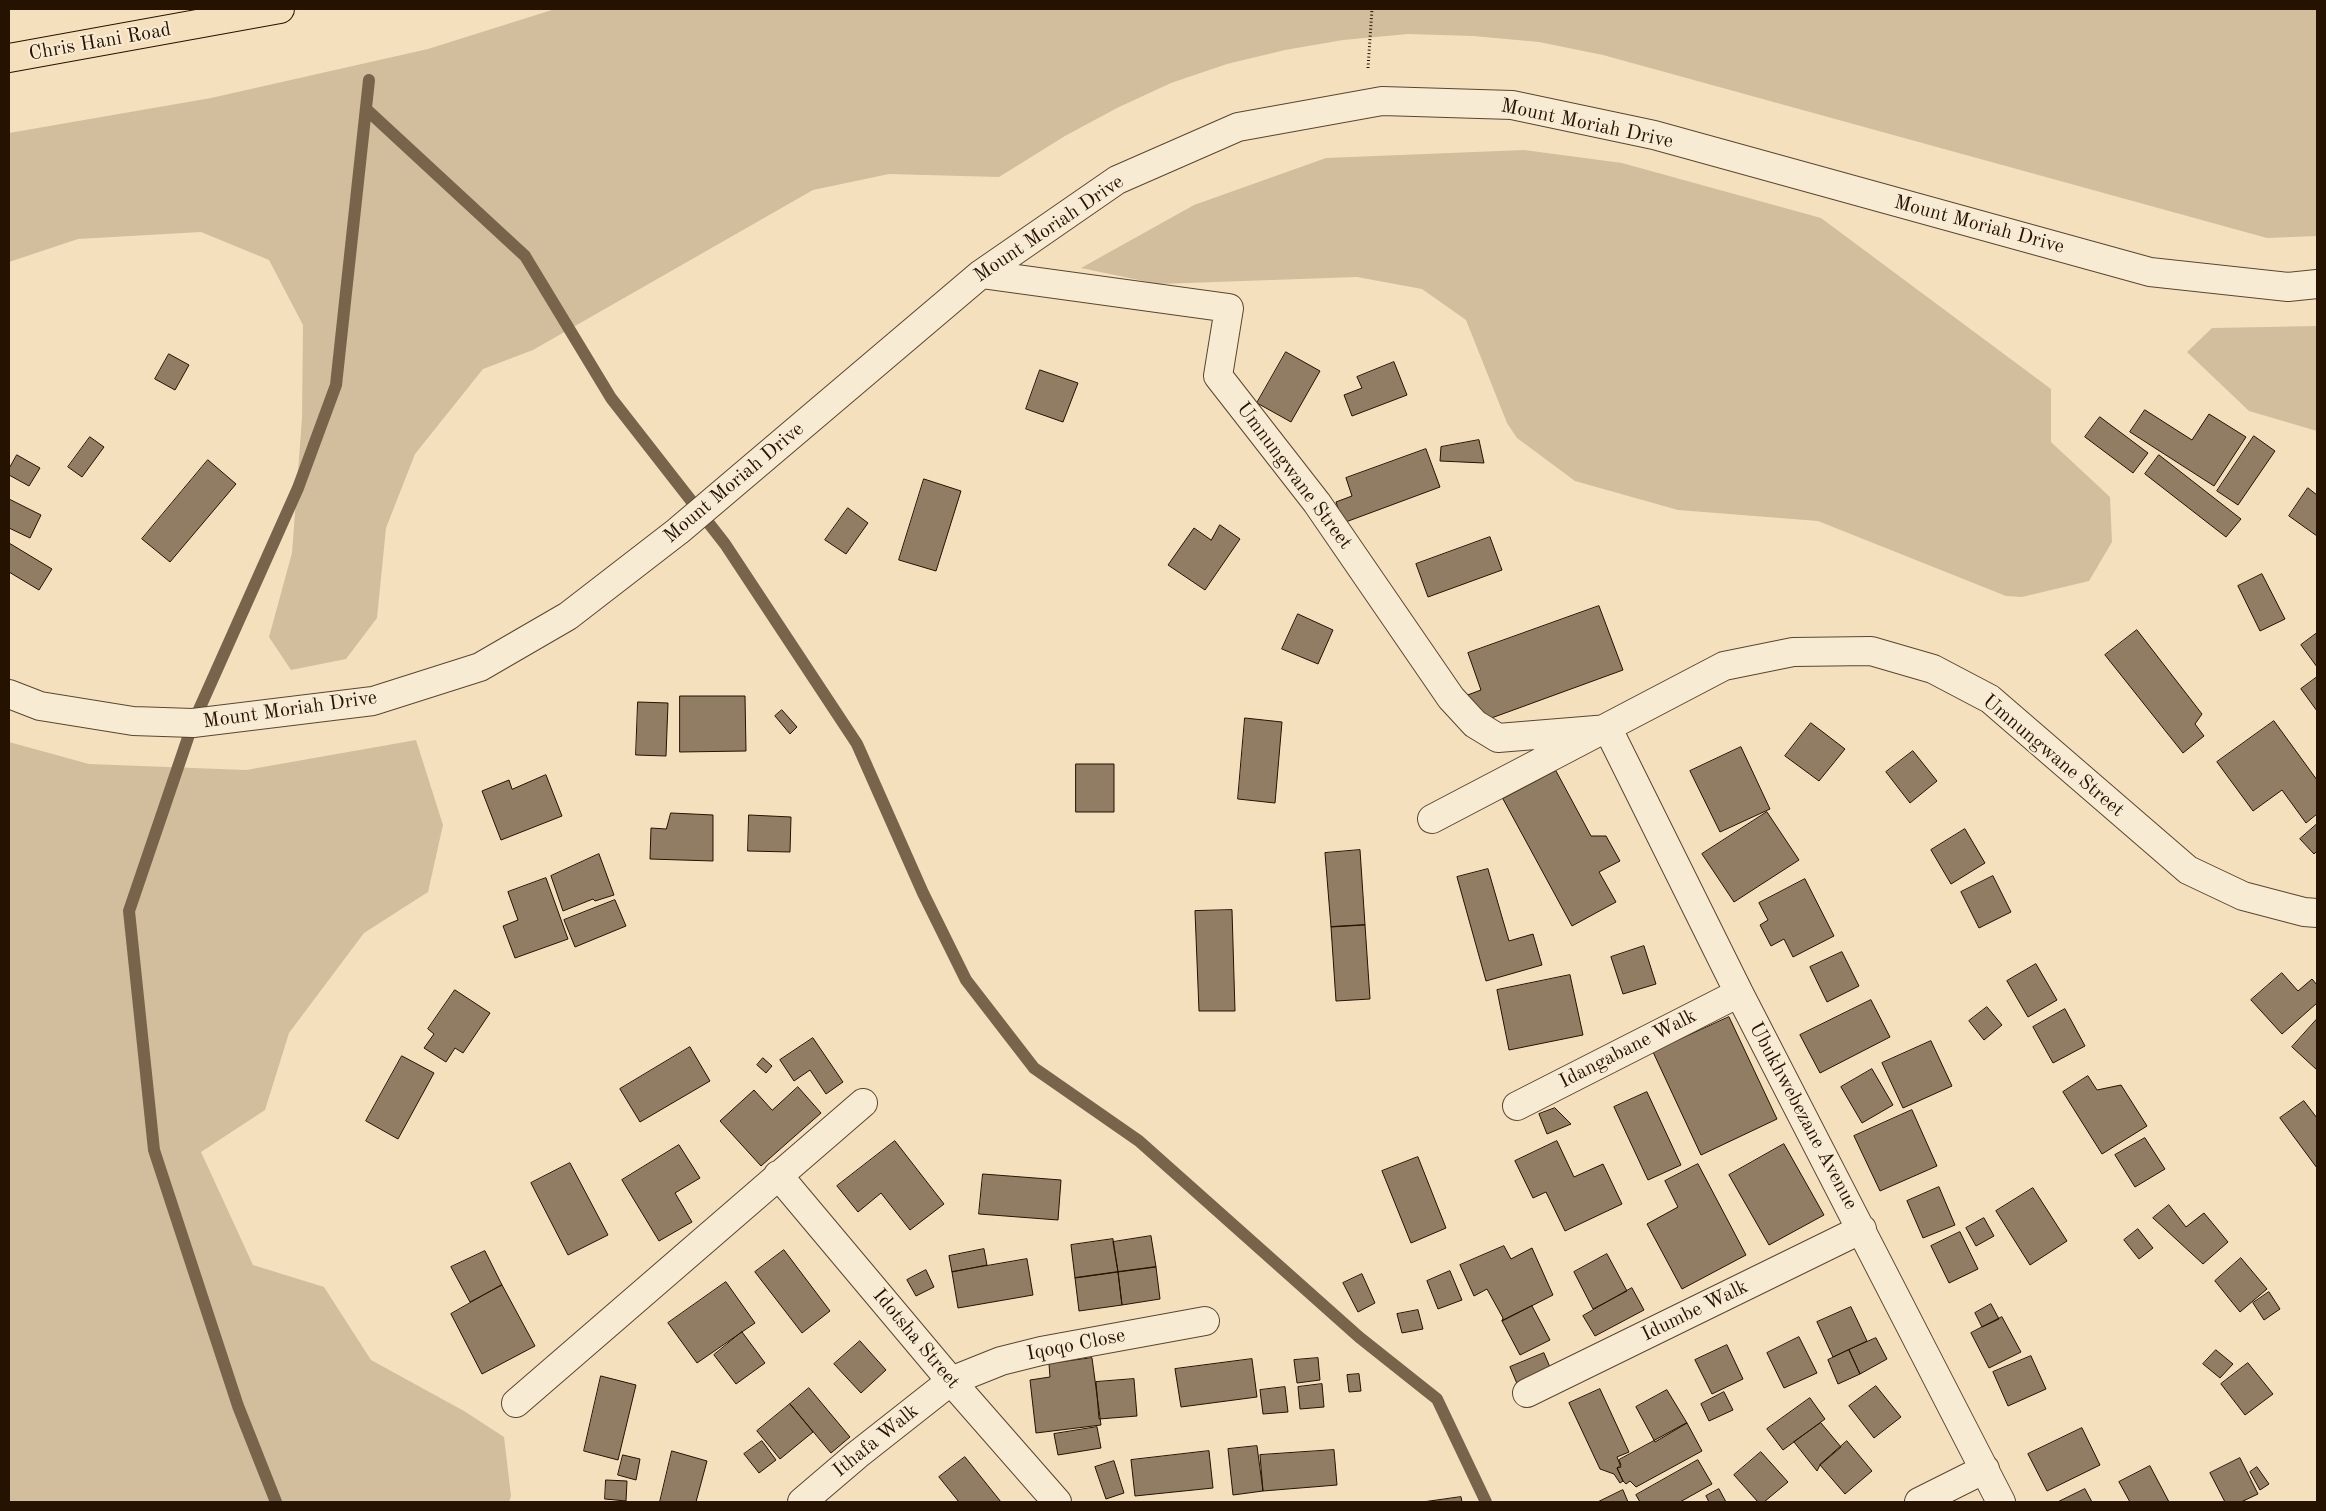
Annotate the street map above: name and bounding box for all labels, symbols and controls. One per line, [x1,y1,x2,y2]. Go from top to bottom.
street label: Chris Hani Road [27,18,173,66]
street label: Mount Moriah Drive [1499,94,1675,154]
street label: Mount Moriah Drive [970,170,1128,288]
street label: Mount Moriah Drive [1891,191,2067,259]
street label: Umnungwane Street [1231,398,1357,554]
street label: Mount Moriah Drive [659,417,809,549]
street label: Mount Moriah Drive [201,686,379,734]
street label: Umnungwane Street [1977,690,2129,822]
street label: Idangabane Walk [1555,1004,1701,1094]
street label: Ubukhwebezane Avenue [1743,1018,1863,1214]
street label: Idumbe Walk [1638,1275,1752,1347]
street label: Idotsha Street [867,1284,965,1394]
street label: Iqoqo Close [1025,1324,1127,1366]
street label: Ithafa Walk [828,1399,924,1483]

